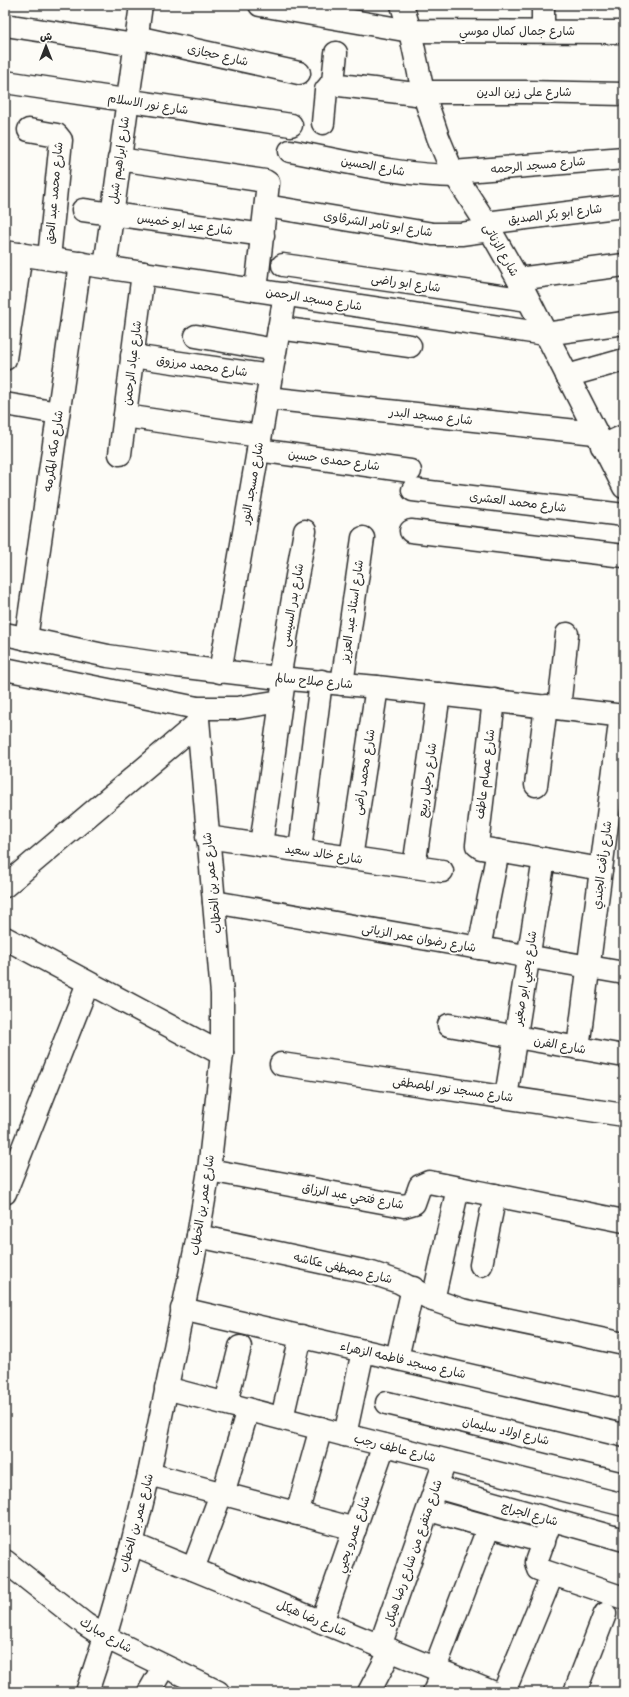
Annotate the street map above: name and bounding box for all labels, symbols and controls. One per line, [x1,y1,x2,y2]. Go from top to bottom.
street label: شارع جمال كمال موسي [459,20,575,42]
north arrow [26,26,66,66]
text: ش [40,27,52,46]
street label: شارع حجازى [185,37,251,73]
street label: شارع على زين الدين [476,81,572,103]
street label: شارع نور الاسلام [106,87,190,121]
street label: شارع ابراهيم شبل [102,115,136,205]
street label: شارع محمد عبد الحق [39,141,69,245]
street label: شارع الحسين [339,150,407,182]
street label: شارع مسجد الرحمه [490,150,586,180]
street label: شارع ابو بكر الصديق [507,197,603,231]
street label: شارع ابو تامر الشرقاوى [322,205,434,243]
street label: شارع عيد ابو خميس [136,206,234,242]
street label: شارع الزناتى [477,219,525,281]
street label: شارع ابو راضى [370,267,442,299]
street label: شارع مسجد الرحمن [264,281,364,317]
street label: شارع عباد الرحمن [116,319,148,407]
street label: شارع محمد مرزوق [155,349,249,383]
street label: شارع مسجد البدر [387,401,474,431]
street label: شارع مكه المكرمه [36,409,70,493]
street label: شارع مسجد النور [234,440,270,527]
street label: شارع حمدى حسين [287,443,381,477]
street label: شارع محمد العشرى [468,485,568,519]
street label: شارع استاذ عبد العزيز [334,558,370,665]
street label: شارع بدر السيسى [274,562,310,648]
street label: شارع صلاح سالم [274,667,354,695]
street label: شارع محمد راضى [346,727,382,817]
street label: شارع عصام عاطف [469,728,501,820]
street label: شارع رحيل ربيع [411,741,443,819]
street label: شارع رأفت الجندي [586,819,618,911]
street label: شارع عمر بن الخطاب [196,831,228,935]
street label: شارع خالد سعيد [284,838,364,870]
street label: شارع رضوان عمر الزياتى [360,917,478,959]
street label: شارع يحيي ابو صغير [506,929,543,1028]
street label: شارع الفرن [532,1030,588,1060]
street label: شارع مسجد نور المصطفى [391,1070,515,1108]
street label: شارع عمر بن الخطاب [183,1153,221,1257]
street label: شارع فتحي عبد الرزاق [300,1176,406,1216]
street label: شارع مصطفى عكاشه [291,1246,395,1290]
street label: شارع مسجد فاطمه الزهراء [338,1335,468,1385]
street label: شارع اولاد سليمان [460,1410,552,1452]
street label: شارع عاطف رجب [352,1427,438,1469]
street label: شارع عمر بن الخطاب [112,1471,160,1575]
street label: شارع متفرع من شارع رضا هيكل [377,1476,449,1630]
street label: شارع عمرو يحيي [329,1492,377,1576]
street label: شارع الجراج [499,1495,561,1533]
street label: شارع رضا هيكل [273,1593,351,1643]
street label: شارع مبارك [76,1611,136,1659]

